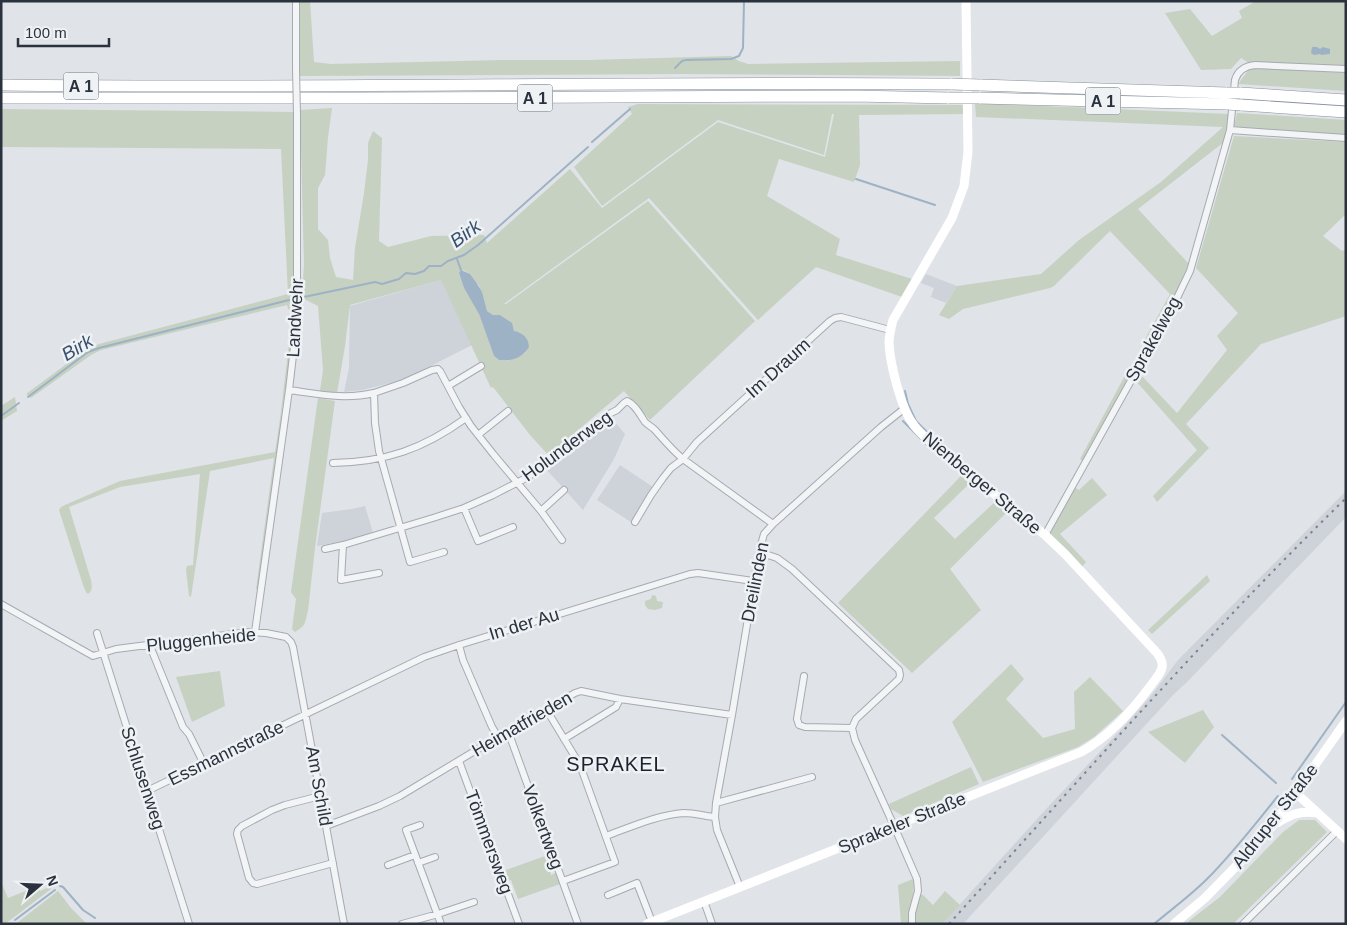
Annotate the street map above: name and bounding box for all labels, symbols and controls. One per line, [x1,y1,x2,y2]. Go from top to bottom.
scale bar [18,15,109,47]
text: 100 m [25,24,67,41]
road number: A 1 [64,72,98,100]
road number: A 1 [518,85,552,112]
road number: A 1 [1086,88,1120,114]
water label: Birk [446,214,486,252]
street label: Landwehr [283,278,307,358]
street label: Sprakelweg [1121,293,1185,385]
water label: Birk [58,329,98,365]
street label: Im Draum [742,334,814,402]
street label: Holunderweg [518,407,616,485]
street label: Nienberger Straße [919,428,1045,538]
street label: Dreilinden [737,540,773,624]
street label: In der Au [487,604,561,644]
street label: Pluggenheide [145,624,257,656]
street label: Heimatfrieden [468,687,576,761]
street label: Essmannstraße [165,716,287,790]
street label: Schlusenweg [117,724,169,832]
street label: Am Schild [302,744,336,828]
district label: SPRAKEL [566,753,666,775]
street label: Aldruper Straße [1228,760,1322,872]
street label: Volkertweg [519,782,567,872]
street label: Tömmersweg [461,787,517,897]
street label: Sprakeler Straße [835,788,969,858]
north arrow [15,860,65,910]
text: N [43,873,62,888]

